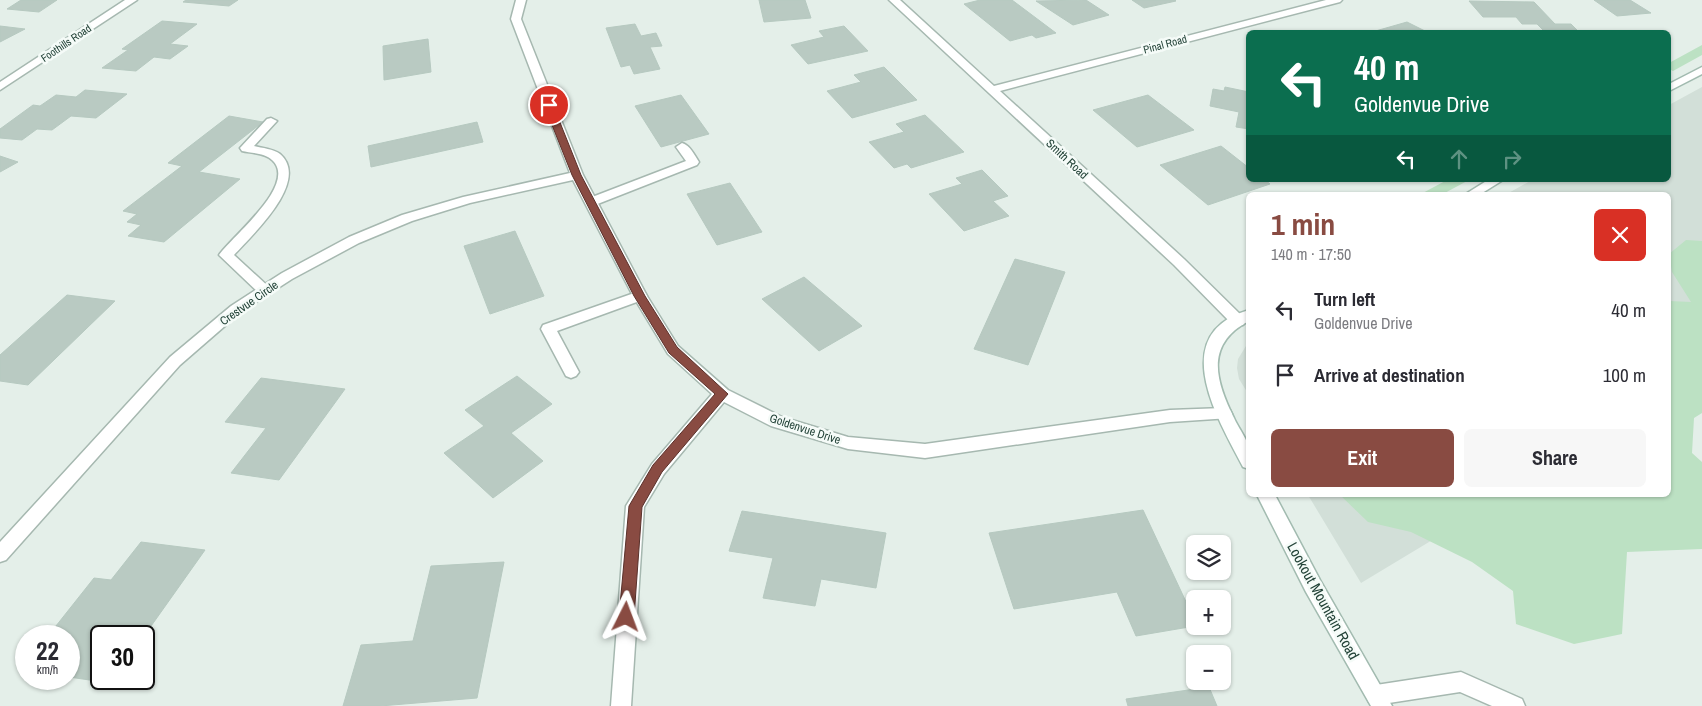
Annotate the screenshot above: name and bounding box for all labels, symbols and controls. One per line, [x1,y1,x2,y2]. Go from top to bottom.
street label: Foothills Road [38,21,94,65]
street label: Pinal Road [1142,31,1188,57]
text: 40 m [1354,44,1419,91]
icon: left [1271,50,1336,115]
pin [528,84,570,126]
text: Goldenvue Drive [1354,89,1489,119]
icon: arrive [535,91,563,119]
street label: Smith Road [1043,135,1091,183]
icon: left [1392,145,1420,173]
icon: ahead [1445,145,1473,173]
icon: right [1498,145,1526,173]
text: 1 min [1271,204,1335,244]
button: close [1594,209,1646,261]
text: 140 m · 17:50 [1271,243,1351,265]
street label: Crestvue Circle [217,277,281,329]
text: Turn left [1314,286,1375,312]
icon: left [1271,296,1299,324]
text: 40 m [1611,297,1646,323]
text: Goldenvue Drive [1314,312,1412,334]
icon: arrive [1271,361,1299,389]
text: Arrive at destination [1314,362,1465,388]
text: 100 m [1603,362,1646,388]
street label: Goldenvue Drive [767,410,843,448]
button: Exit [1271,429,1454,487]
button: Share [1464,429,1646,487]
map controls [1186,535,1231,690]
button: layers [1186,535,1231,580]
street label: Lookout Mountain Road [1282,538,1364,663]
position arrow [599,590,651,642]
button: + [1186,590,1231,635]
speed limit sign: 30 [90,625,155,690]
text: 22 [36,634,59,668]
button: − [1186,645,1231,690]
text: km/h [37,662,58,678]

